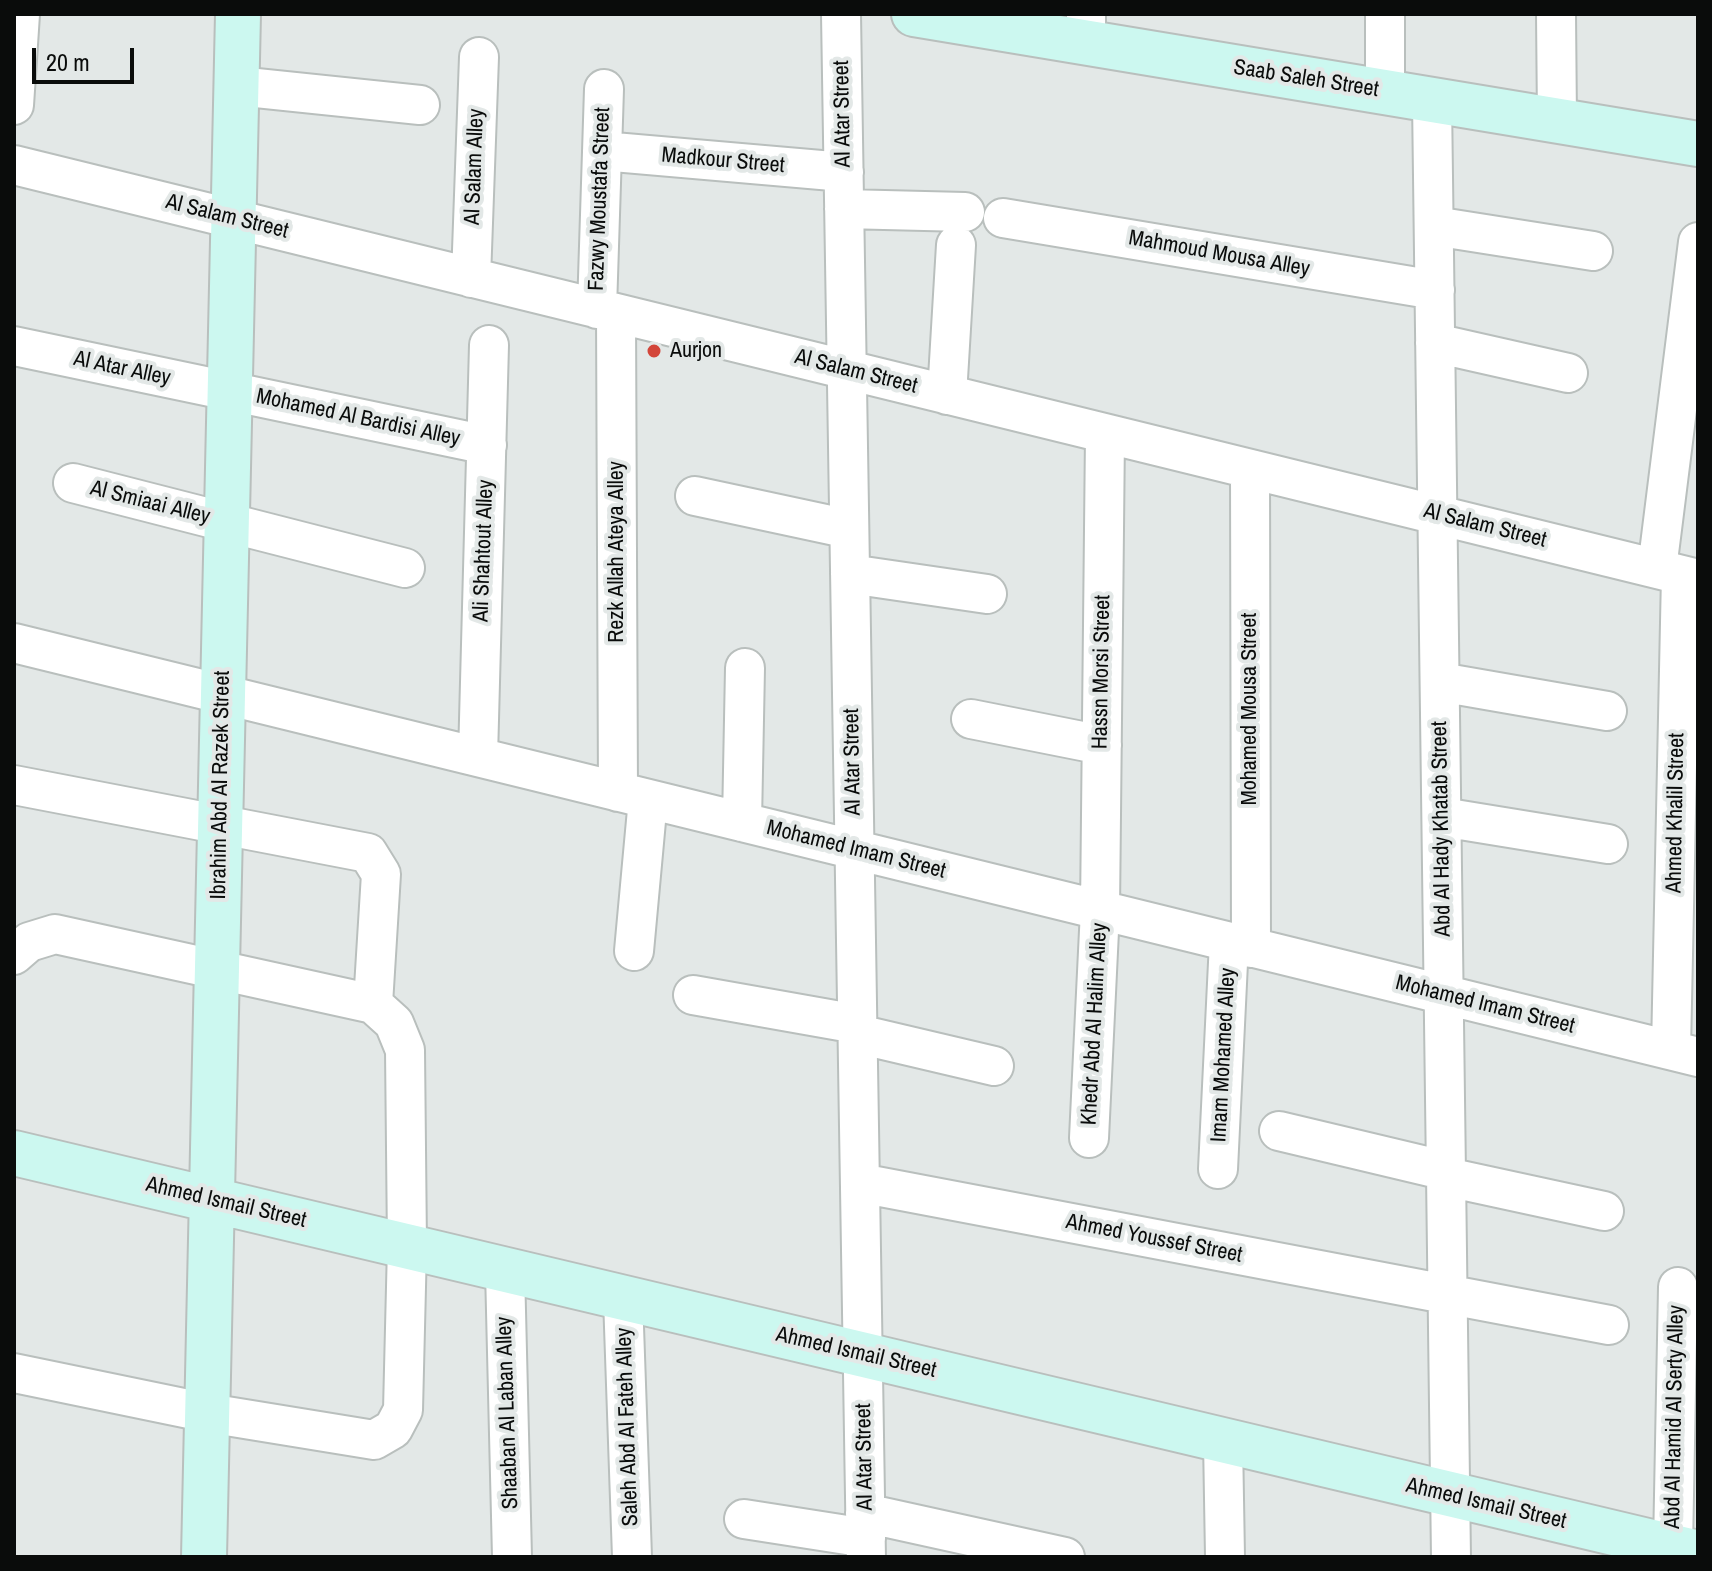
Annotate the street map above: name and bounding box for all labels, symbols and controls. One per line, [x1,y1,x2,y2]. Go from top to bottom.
scale bar [36,32,138,82]
text: 20 m [46,46,90,78]
street label: Saab Saleh Street [1232,55,1380,103]
street label: Al Atar Street [829,60,857,168]
street label: Fazwy Moustafa Street [584,107,616,291]
street label: Al Salam Alley [460,108,490,226]
street label: Madkour Street [660,142,786,180]
street label: Al Salam Street [163,189,291,245]
street label: Mahmoud Mousa Alley [1126,225,1312,283]
place label: Aurjon [670,338,722,364]
marker: Aurjon [645,342,663,360]
street label: Al Salam Street [792,344,920,400]
street label: Al Atar Alley [71,346,173,392]
street label: Mohamed Al Bardisi Alley [254,384,462,452]
street label: Rezk Allah Ateya Alley [604,461,630,643]
street label: Al Smiaai Alley [87,475,213,531]
street label: Ali Shahtout Alley [468,479,500,623]
street label: Al Salam Street [1421,498,1549,554]
street label: Hassn Morsi Street [1087,595,1117,749]
street label: Mohamed Mousa Street [1237,613,1263,805]
street label: Ibrahim Abd Al Razek Street [206,670,236,900]
street label: Al Atar Street [839,708,867,816]
street label: Abd Al Hady Khatab Street [1427,721,1457,937]
street label: Ahmed Khalil Street [1661,733,1691,893]
street label: Mohamed Imam Street [764,815,948,885]
street label: Khedr Abd Al Halim Alley [1077,922,1113,1126]
street label: Imam Mohamed Alley [1206,967,1242,1143]
street label: Mohamed Imam Street [1393,970,1577,1040]
street label: Ahmed Ismail Street [143,1172,309,1234]
street label: Ahmed Youssef Street [1064,1209,1244,1269]
street label: Abd Al Hamid Al Serty Alley [1660,1305,1690,1529]
street label: Shaaban Al Laban Alley [491,1316,525,1510]
street label: Ahmed Ismail Street [773,1322,939,1384]
street label: Saleh Abd Al Fateh Alley [611,1327,645,1527]
street label: Al Atar Street [851,1403,879,1511]
street label: Ahmed Ismail Street [1403,1473,1569,1535]

